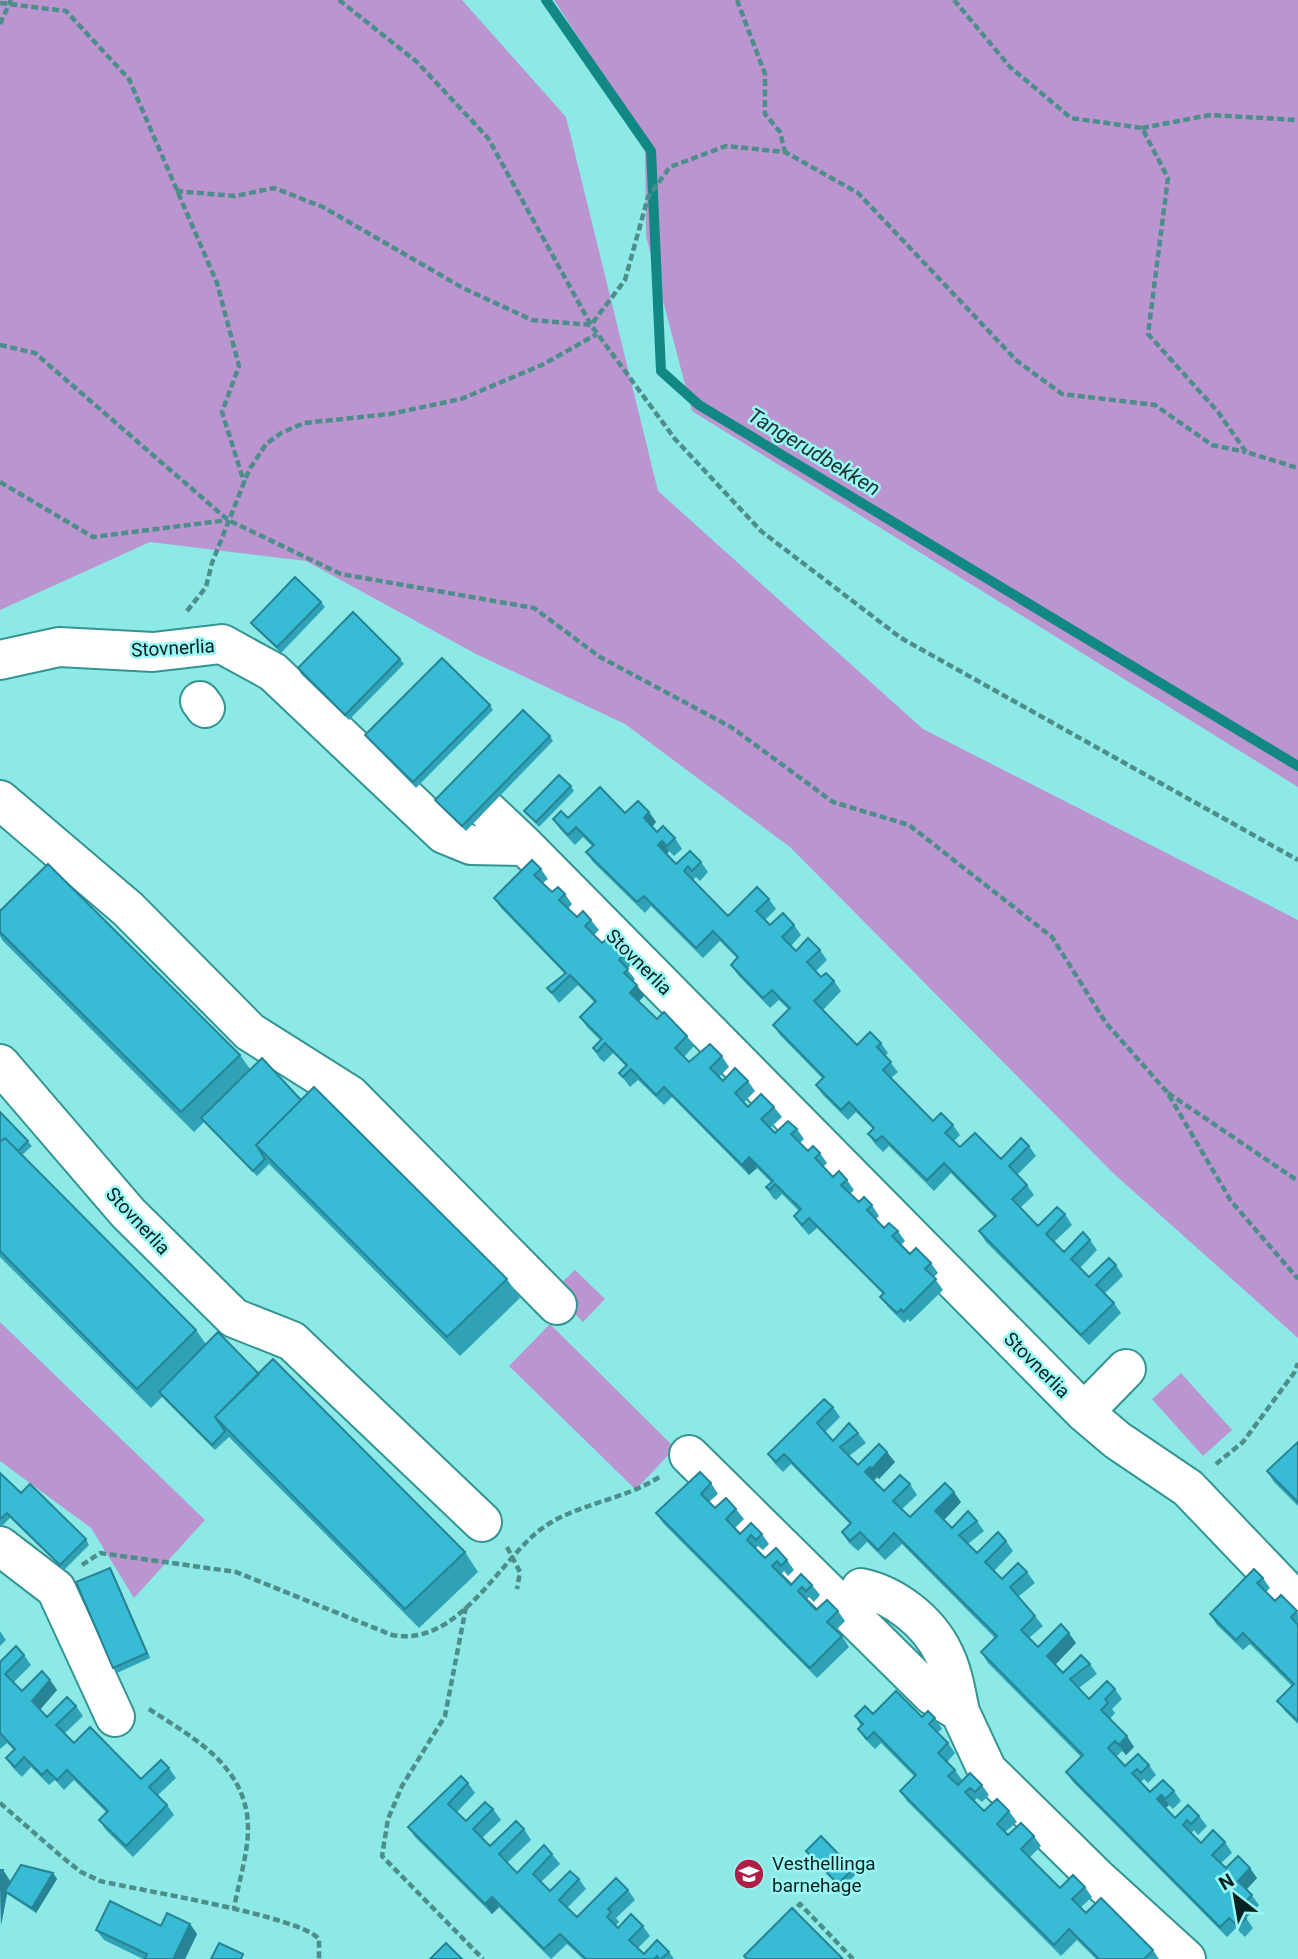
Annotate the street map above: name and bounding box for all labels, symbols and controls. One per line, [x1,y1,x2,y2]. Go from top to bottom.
water label: Tangerudbekken [744,403,884,501]
street label: Stovnerlia [131,634,215,662]
street label: Stovnerlia [601,924,677,1000]
street label: Stovnerlia [101,1183,175,1259]
street label: Stovnerlia [999,1327,1075,1403]
place label: Vesthellinga barnehage [772,1852,876,1897]
school or university icon: Vesthellinga barnehage [732,1857,766,1891]
north arrow [1200,1861,1270,1931]
text: N [1215,1869,1238,1895]

